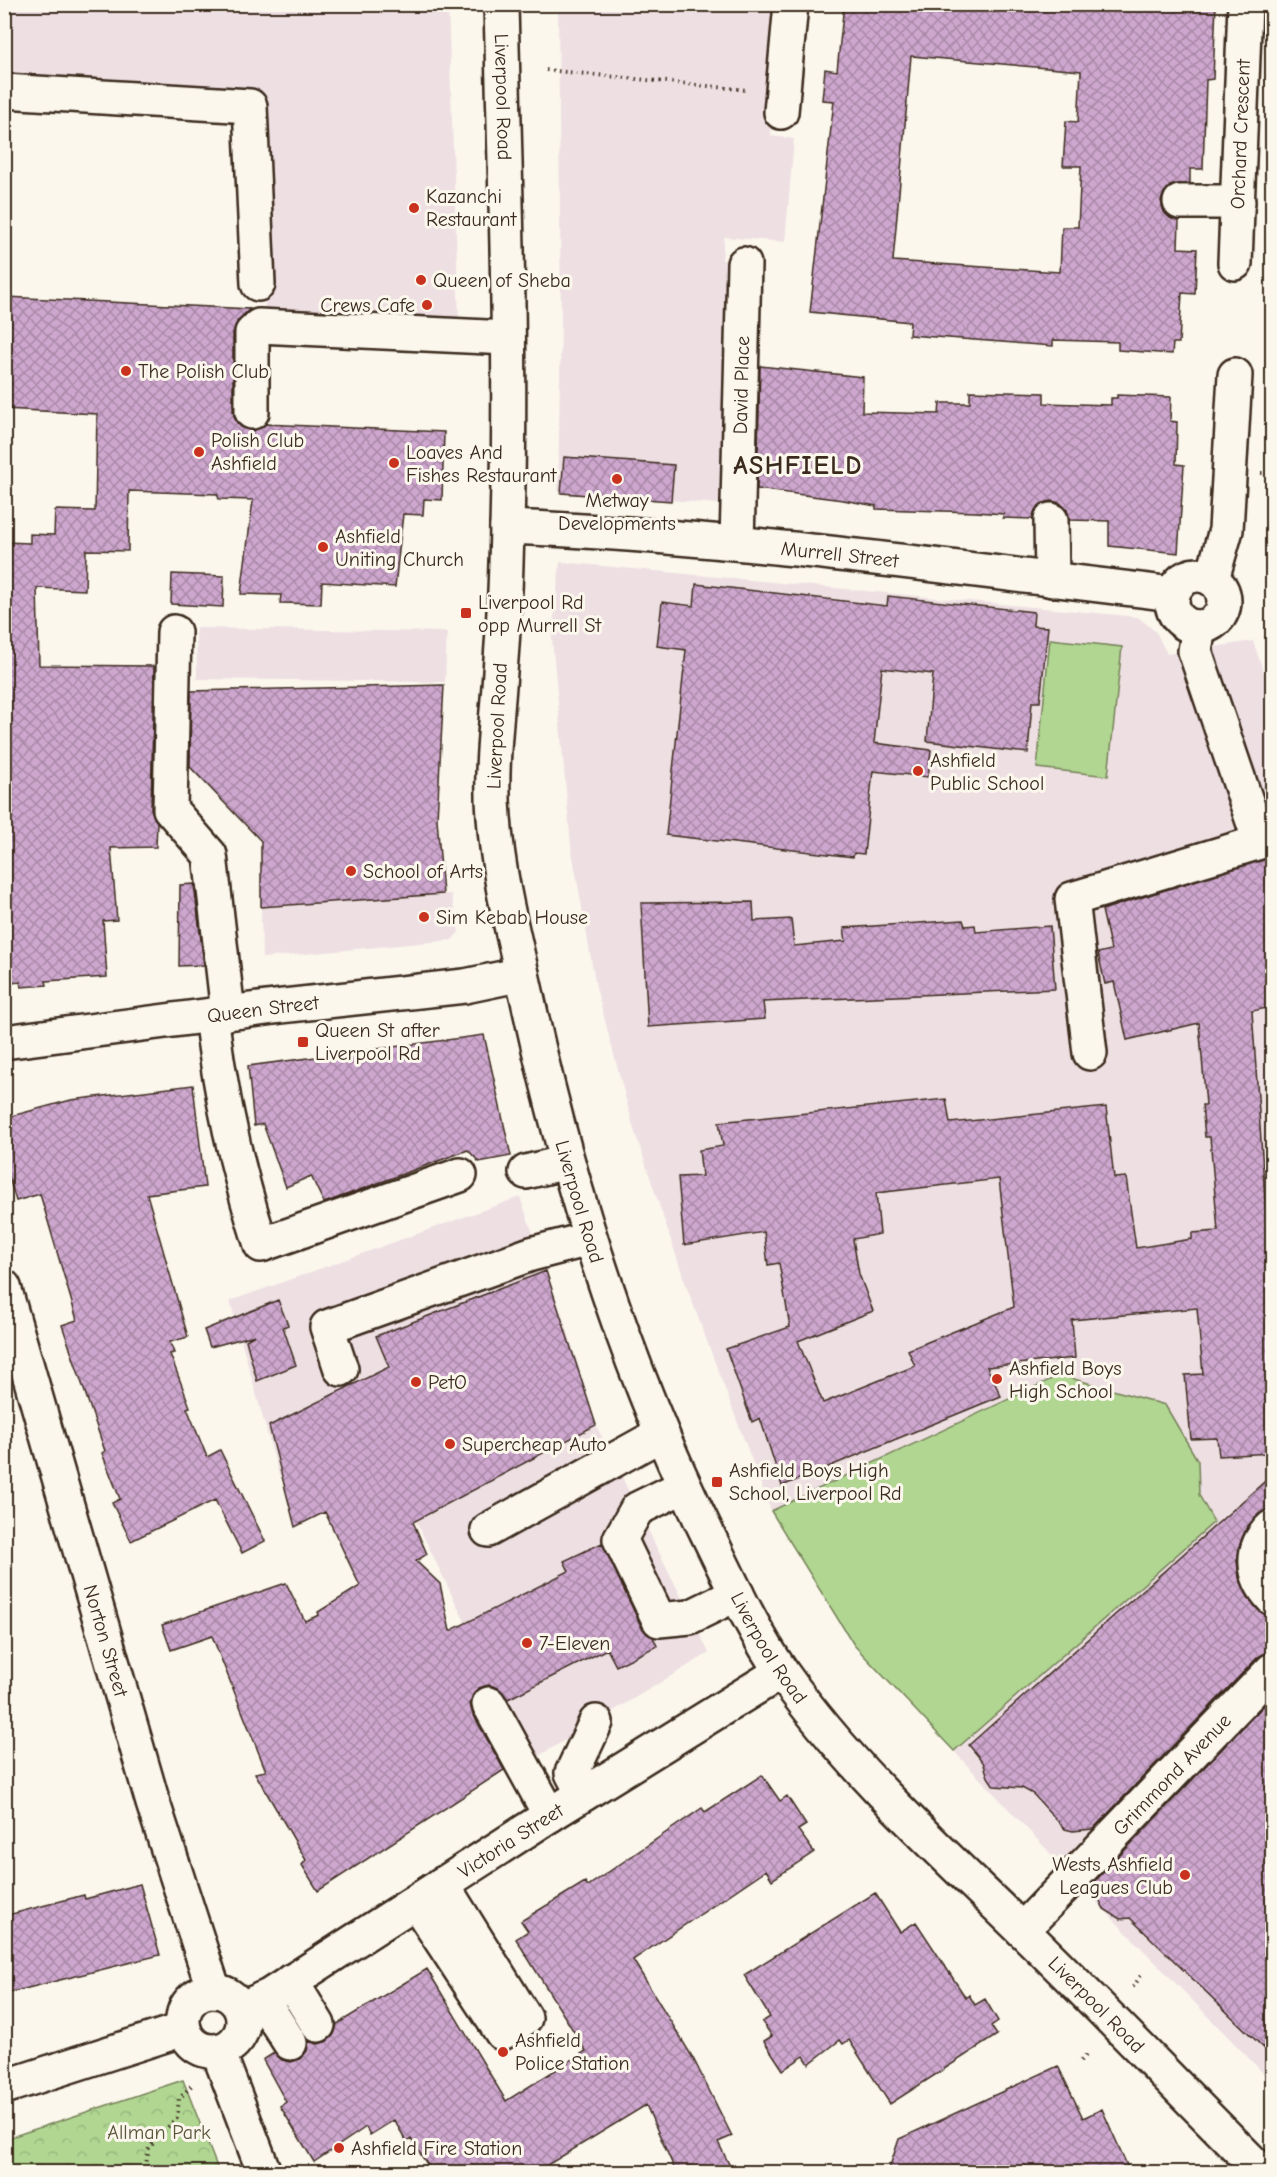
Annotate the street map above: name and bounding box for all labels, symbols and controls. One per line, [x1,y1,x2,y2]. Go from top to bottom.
street label: Liverpool Road [490,33,516,161]
street label: Orchard Crescent [1226,57,1254,210]
place label: Kazanchi Restaurant [426,185,518,231]
marker: Kazanchi Restaurant [407,201,421,215]
place label: Queen of Sheba [433,269,571,292]
marker: Queen of Sheba [414,273,428,287]
place label: Crews Cafe [320,294,415,317]
marker: Crews Cafe [420,298,434,312]
street label: David Place [728,335,754,435]
place label: The Polish Club [138,360,269,383]
marker: The Polish Club [119,364,133,378]
place label: Polish Club Ashfield [211,429,304,475]
place label: Loaves And Fishes Restaurant [406,441,558,487]
marker: Polish Club Ashfield [192,445,206,459]
district label: ASHFIELD [733,451,863,481]
marker: Loaves And Fishes Restaurant [387,456,401,470]
marker: Metway Developments [610,472,624,486]
place label: Metway Developments [558,489,676,535]
place label: Ashfield Uniting Church [335,525,464,571]
street label: Murrell Street [780,536,901,572]
marker: Ashfield Uniting Church [316,540,330,554]
place label: Liverpool Rd opp Murrell St [478,591,602,637]
marker: Liverpool Rd opp Murrell St [459,606,473,620]
street label: Liverpool Road [482,662,512,790]
place label: Ashfield Public School [930,749,1044,795]
marker: Ashfield Public School [911,764,925,778]
place label: School of Arts [363,860,483,883]
marker: School of Arts [344,864,358,878]
place label: Sim Kebab House [436,906,588,929]
marker: Sim Kebab House [417,910,431,924]
street label: Queen Street [206,990,321,1027]
place label: Queen St after Liverpool Rd [315,1019,440,1065]
marker: Queen St after Liverpool Rd [296,1035,310,1049]
street label: Liverpool Road [551,1138,609,1266]
place label: Ashfield Boys High School [1009,1357,1122,1403]
place label: PetO [428,1371,467,1394]
marker: Ashfield Boys High School [990,1372,1004,1386]
marker: PetO [409,1375,423,1389]
place label: Supercheap Auto [462,1433,607,1456]
marker: Supercheap Auto [443,1437,457,1451]
place label: Ashfield Boys High School, Liverpool Rd [729,1459,901,1505]
marker: Ashfield Boys High School, Liverpool Rd [710,1475,724,1489]
street label: Norton Street [79,1582,133,1700]
street label: Liverpool Road [726,1588,812,1708]
place label: 7-Eleven [539,1632,610,1655]
marker: 7-Eleven [520,1636,534,1650]
street label: Grimmond Avenue [1108,1709,1235,1840]
street label: Victoria Street [454,1798,568,1883]
place label: Wests Ashfield Leagues Club [1052,1853,1173,1899]
marker: Wests Ashfield Leagues Club [1178,1868,1192,1882]
street label: Liverpool Road [1044,1951,1149,2057]
place label: Ashfield Police Station [515,2029,630,2075]
marker: Ashfield Police Station [496,2045,510,2059]
park label: Allman Park [107,2121,211,2144]
place label: Ashfield Fire Station [351,2137,522,2160]
marker: Ashfield Fire Station [332,2141,346,2155]

